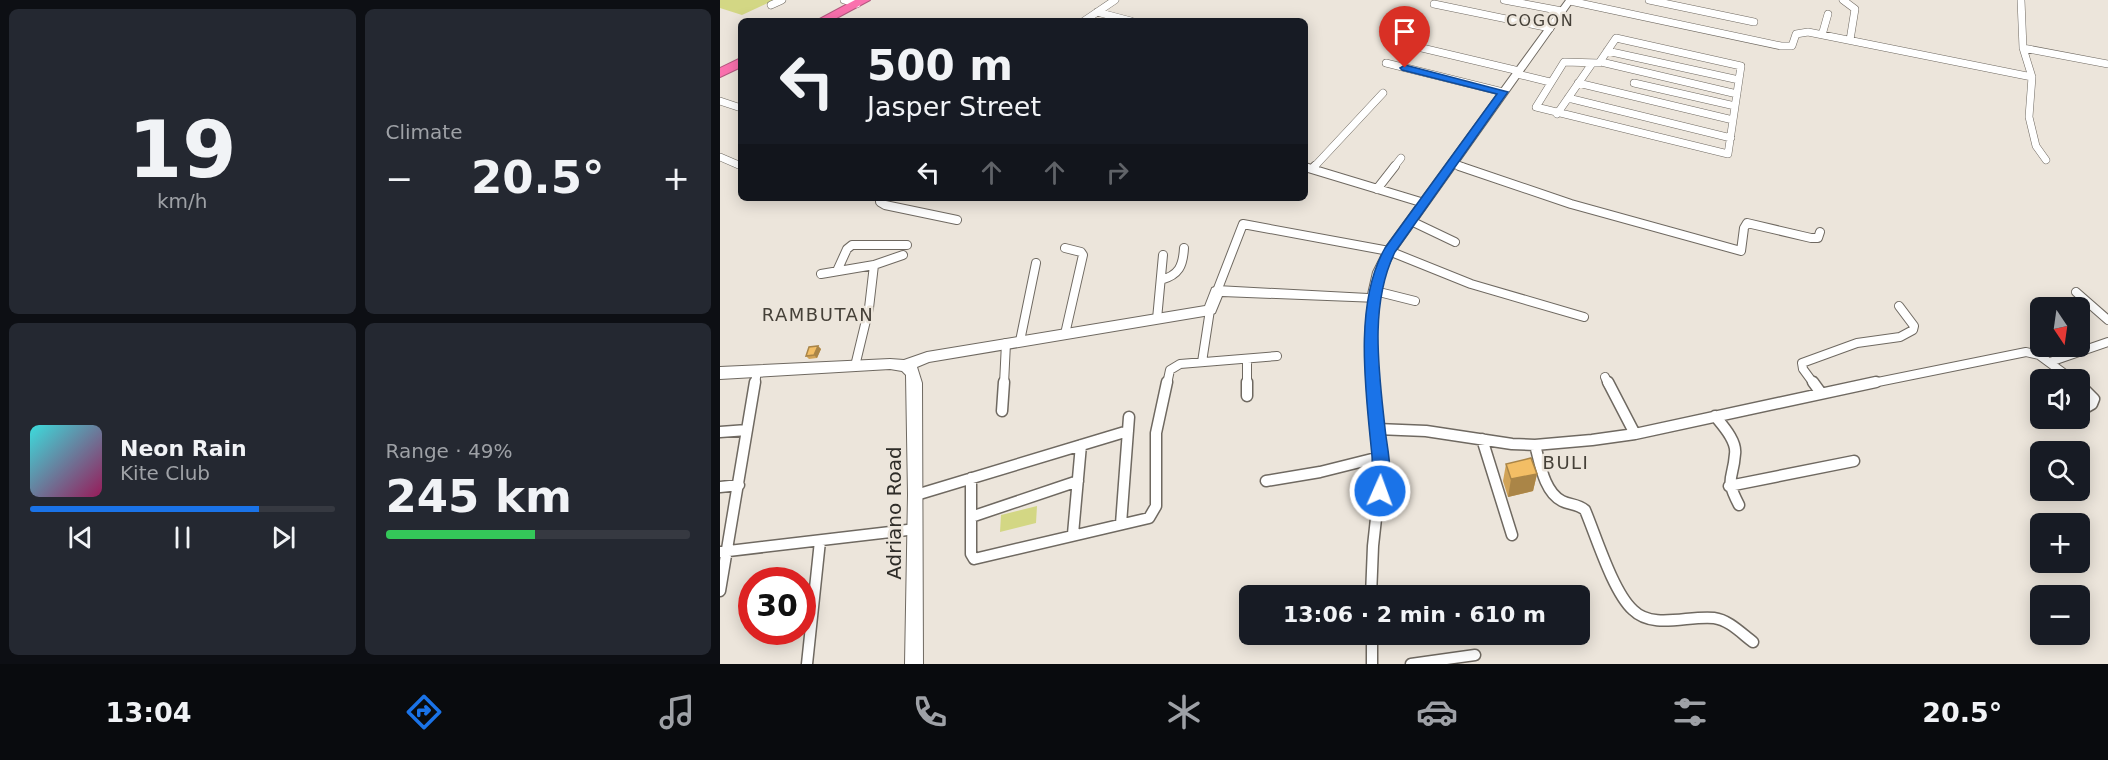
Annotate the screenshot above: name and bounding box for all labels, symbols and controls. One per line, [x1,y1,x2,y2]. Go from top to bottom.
pin [1379,6,1430,68]
district label: COGON [1506,11,1574,30]
icon: arrive [1388,15,1421,48]
text: 500 m [867,41,1013,90]
icon: left [768,42,846,120]
text: Jasper Street [867,91,1041,122]
text: 19 [128,105,237,195]
text: Climate [386,120,462,144]
text: 20.5° [471,151,605,204]
icon: left [912,156,945,189]
icon: ahead [975,156,1008,189]
icon: ahead [1038,156,1071,189]
icon: right [1101,156,1134,189]
text: − [386,159,413,198]
text: + [662,159,690,198]
text: km/h [157,189,207,213]
north arrow [2030,297,2090,357]
map controls [2030,297,2090,645]
district label: RAMBUTAN [762,304,874,325]
button: sound [2030,369,2090,429]
text: Neon Rain [120,436,247,461]
text: Range · 49% [386,439,512,463]
button: search [2030,441,2090,501]
street label: Adriano Road [882,446,906,580]
district label: BULI [1543,452,1589,473]
position arrow [1348,459,1412,523]
text: Kite Club [120,461,210,485]
text: 245 km [386,470,572,523]
button: + [2030,513,2090,573]
icon: previous [64,521,97,554]
icon: pause [166,521,199,554]
icon: next [267,521,300,554]
speed limit sign: 30 [738,567,816,645]
button: − [2030,585,2090,645]
text: 13:06 · 2 min · 610 m [1283,602,1546,627]
icon: directions [403,691,445,733]
icon: music [656,691,698,733]
icon: phone [909,691,951,733]
icon: climate [1163,691,1205,733]
icon: car [1416,691,1458,733]
icon: filters [1669,691,1711,733]
text: 13:04 [106,697,192,728]
text: 20.5° [1922,697,2002,728]

